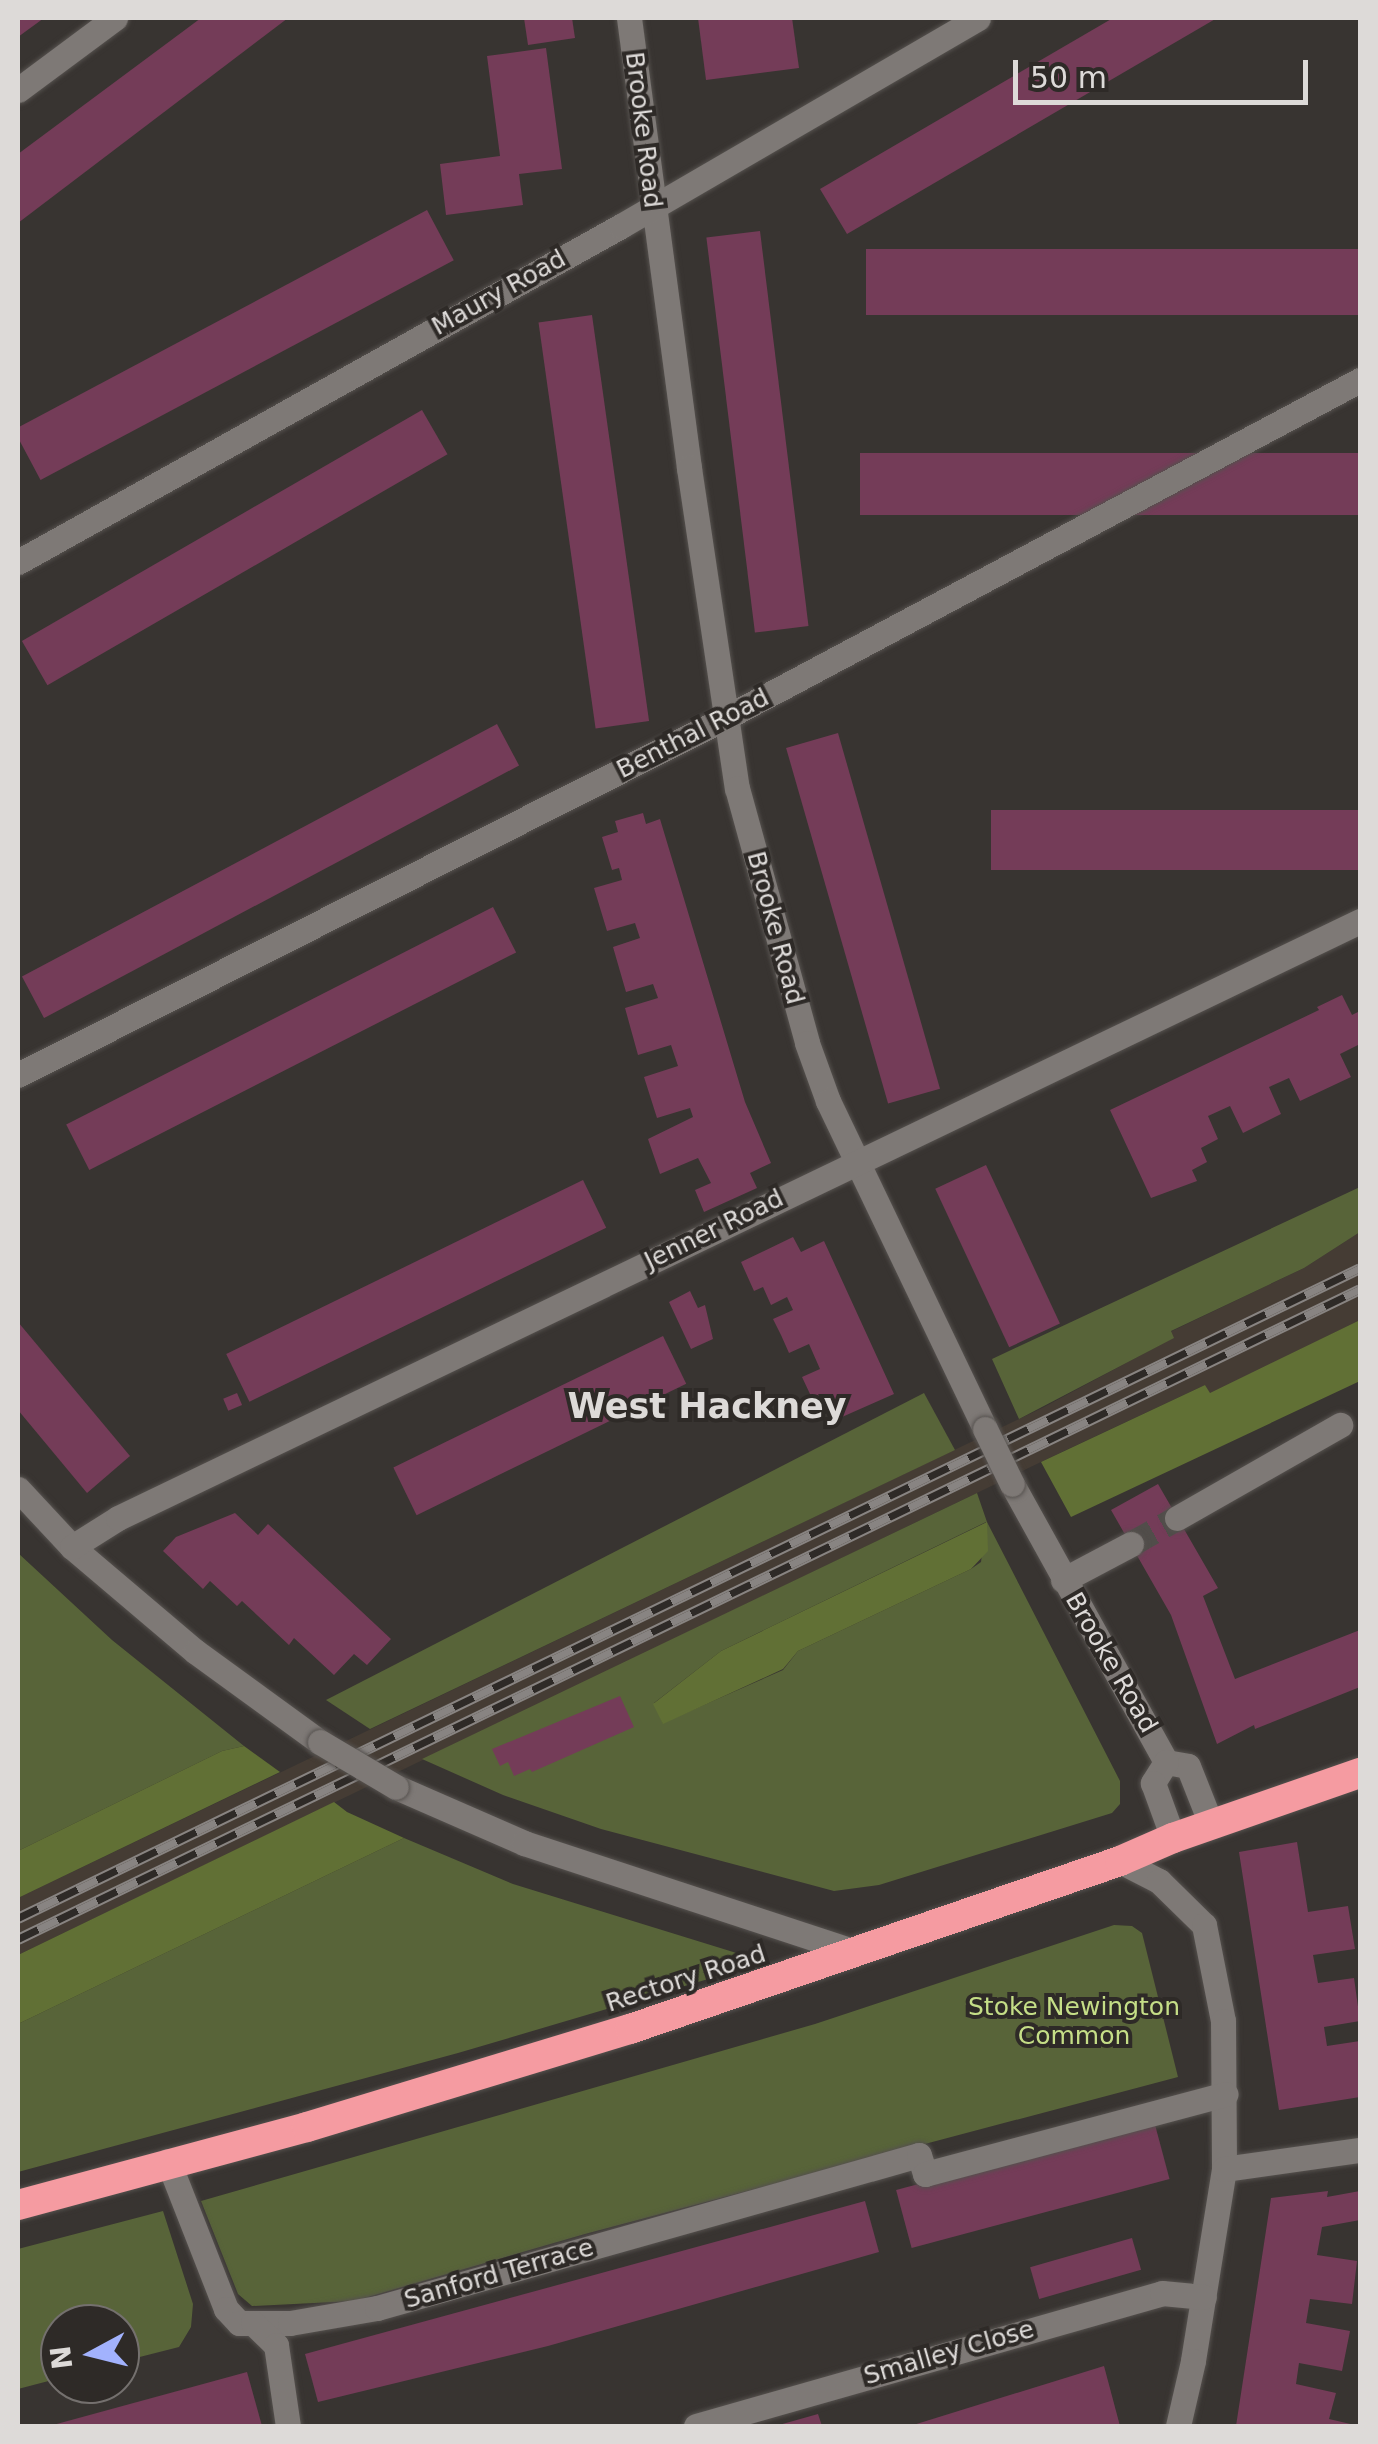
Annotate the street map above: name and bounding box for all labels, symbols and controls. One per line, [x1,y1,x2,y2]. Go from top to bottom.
scale bar [1018,40,1313,102]
street label: Brooke Road [619,50,667,210]
text: 50 m [1030,60,1107,95]
street label: Maury Road [427,244,571,342]
street label: Benthal Road [612,683,774,785]
street label: Brooke Road [740,848,810,1008]
street label: Jenner Road [640,1183,788,1277]
district label: West Hackney [567,1385,847,1427]
street label: Brooke Road [1059,1587,1163,1739]
street label: Rectory Road [602,1939,770,2019]
park label: Stoke Newington Common [968,1993,1180,2052]
street label: Sanford Terrace [401,2233,597,2315]
north arrow [40,2304,140,2404]
street label: Smalley Close [860,2314,1038,2392]
text: N [44,2344,80,2371]

